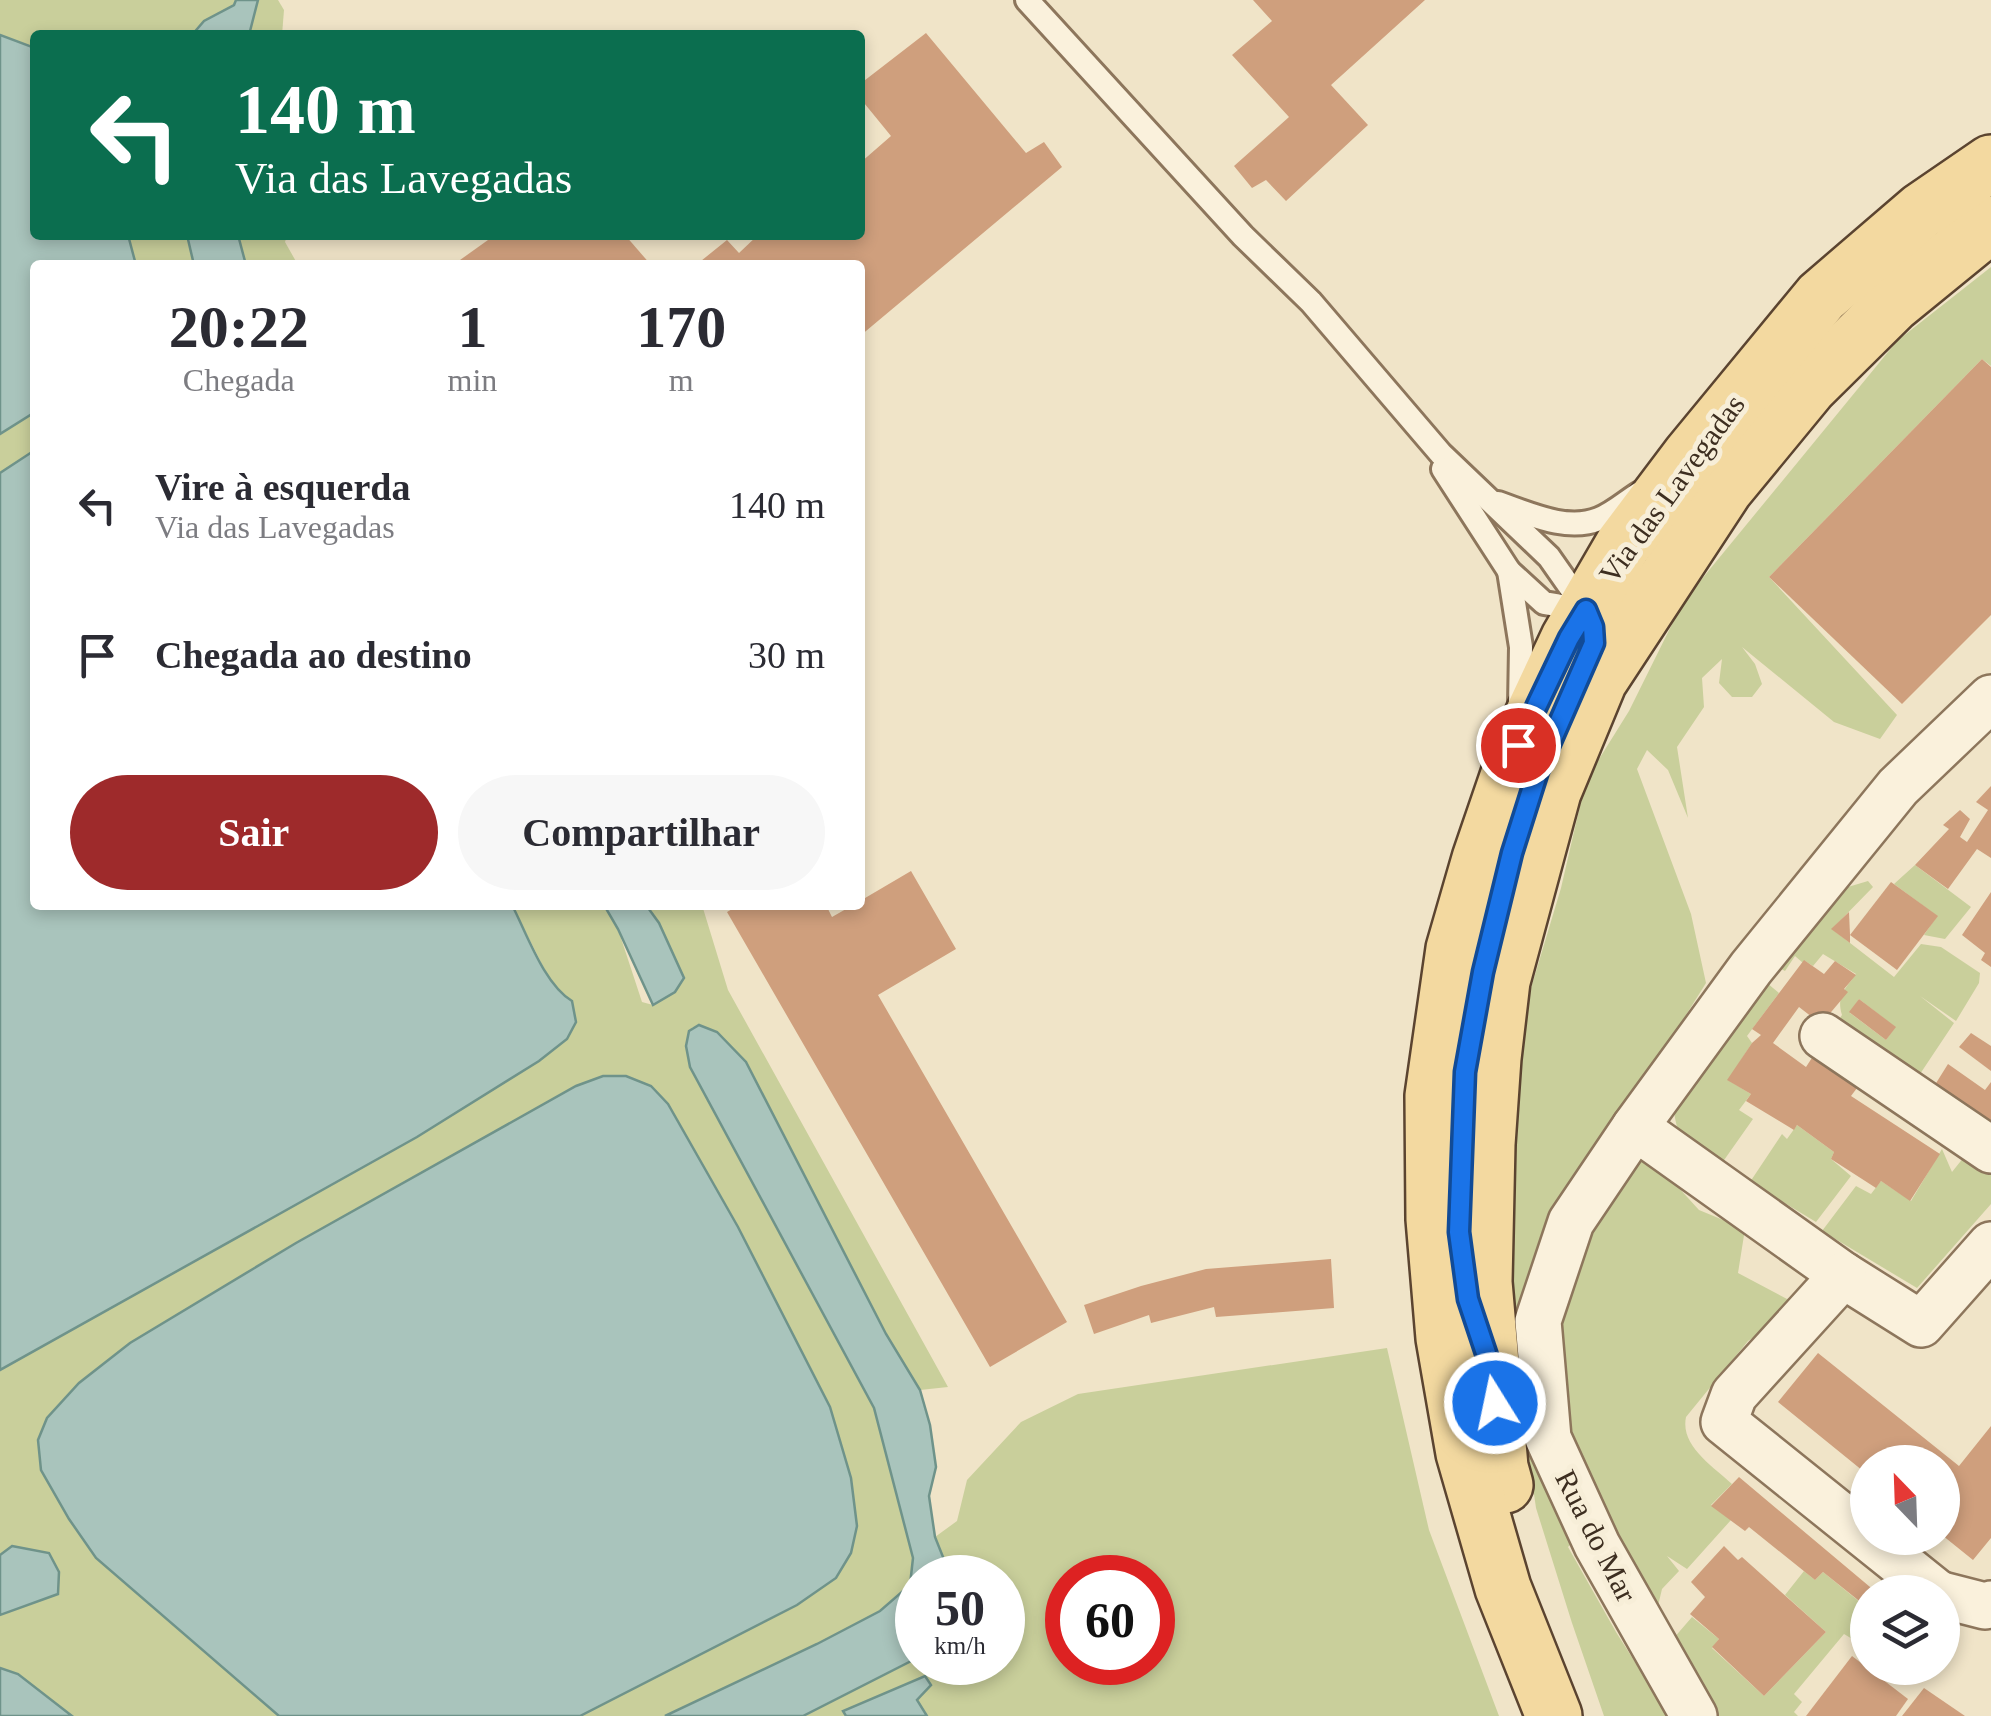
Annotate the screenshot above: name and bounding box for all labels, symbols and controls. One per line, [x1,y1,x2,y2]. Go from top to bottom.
icon: left [70,70,200,200]
text: 140 m [235,71,416,148]
text: Via das Lavegadas [235,153,572,203]
text: 20:22 [169,294,309,360]
text: 1 [457,294,487,360]
text: 170 [636,294,726,360]
text: Chegada [183,362,295,398]
text: min [448,362,497,398]
text: m [669,362,694,398]
street label: Via das Lavegadas [1592,388,1751,589]
text: Vire à esquerda [155,466,410,508]
icon: left [70,478,125,533]
text: 140 m [729,484,825,526]
text: Via das Lavegadas [155,509,395,545]
icon: arrive [70,628,125,683]
text: Chegada ao destino [155,634,472,676]
text: 30 m [748,634,825,676]
pin [1476,703,1561,788]
icon: arrive [1491,718,1546,773]
button: Sair [70,775,438,890]
button: Compartilhar [458,775,825,890]
position arrow [1443,1351,1547,1455]
north arrow [1850,1445,1960,1555]
map controls [1850,1445,1960,1685]
street label: Rua do Mar [1549,1464,1644,1607]
speed limit sign: 60 [1045,1555,1175,1685]
button: layers [1850,1575,1960,1685]
text: 50 [935,1580,985,1636]
text: km/h [934,1632,986,1659]

